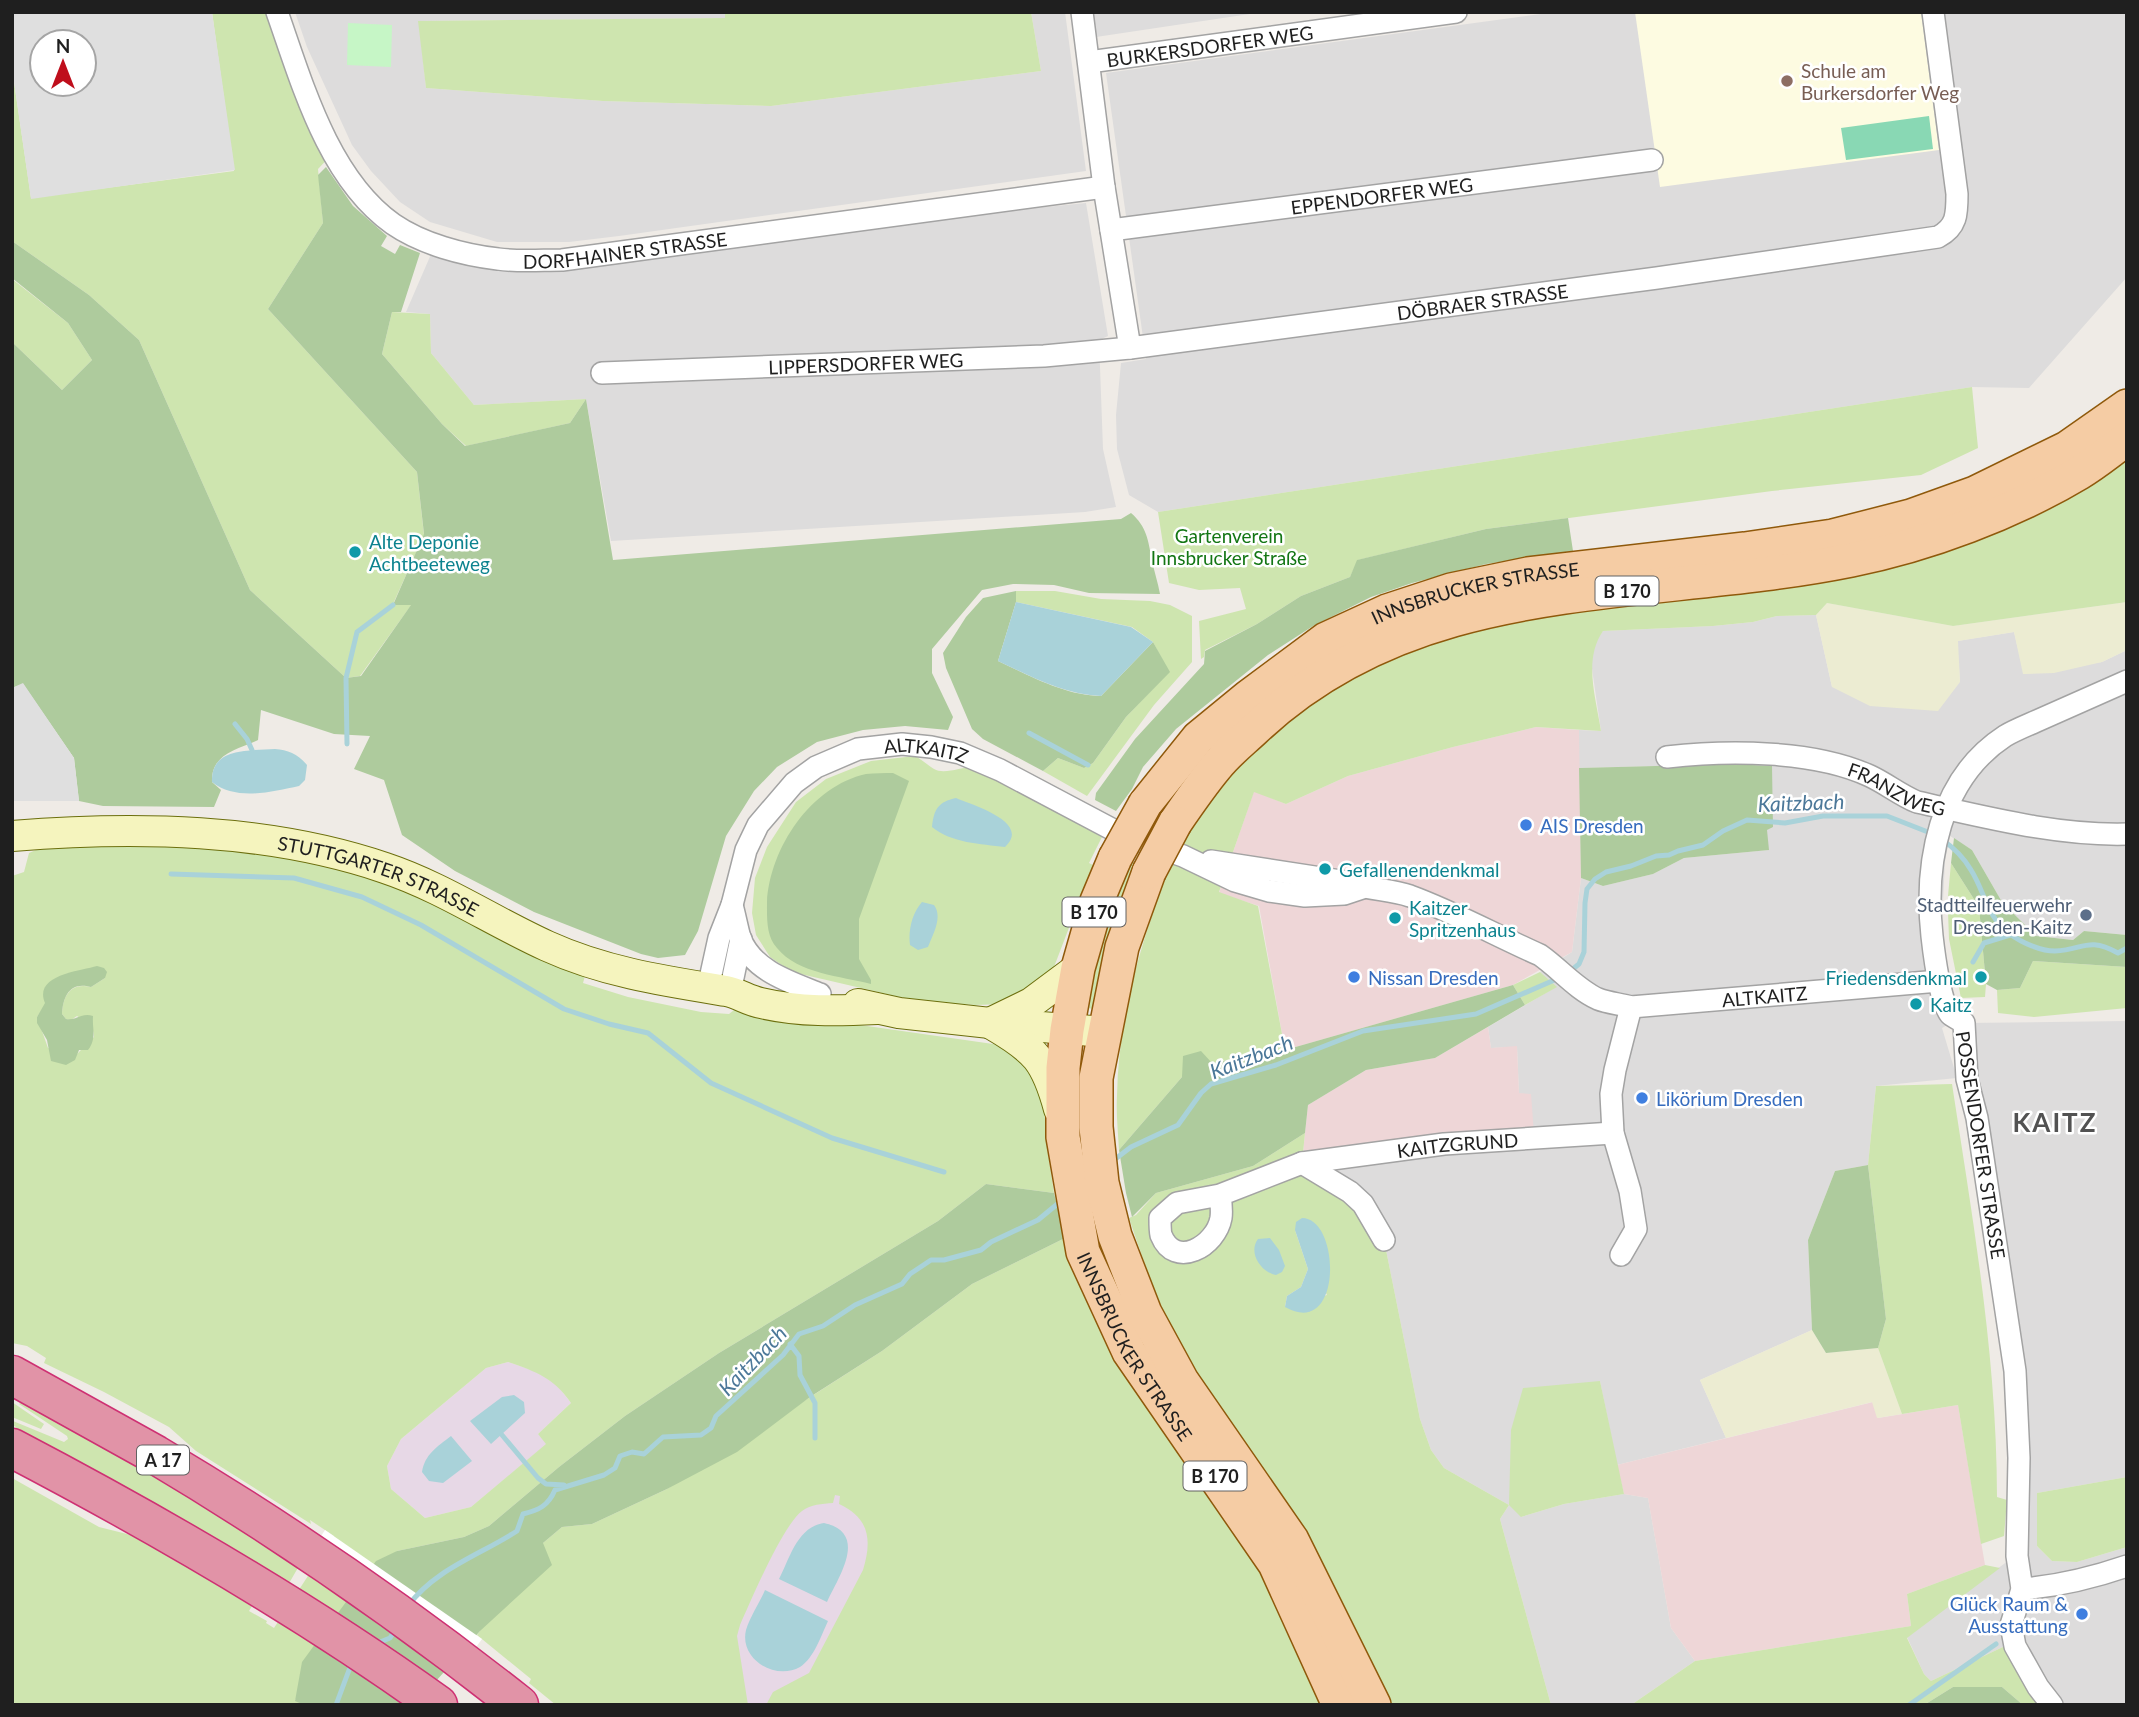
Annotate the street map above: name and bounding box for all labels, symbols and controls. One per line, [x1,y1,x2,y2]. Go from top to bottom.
street label: BURKERSDORFER WEG [1105,20,1315,71]
north arrow [28,28,98,98]
text: N [56,34,70,57]
place label: Schule am Burkersdorfer Weg [1801,59,1959,104]
marker: Schule am Burkersdorfer Weg [1779,73,1795,89]
street label: EPPENDORFER WEG [1289,172,1474,218]
street label: DORFHAINER STRASSE [523,226,728,272]
street label: DÖBRAER STRASSE [1395,278,1569,324]
street label: LIPPERSDORFER WEG [768,348,964,378]
park label: Gartenverein Innsbrucker Straße [1151,524,1307,569]
place label: Alte Deponie Achtbeeteweg [369,530,490,575]
marker: Alte Deponie Achtbeeteweg [347,544,363,560]
street label: INNSBRUCKER STRASSE [1367,557,1580,628]
road number: B 170 [1596,576,1658,606]
street label: ALTKAITZ [882,732,972,767]
street label: FRANZWEG [1845,757,1948,820]
water label: Kaitzbach [1757,788,1845,816]
place label: AIS Dresden [1540,814,1644,837]
marker: AIS Dresden [1518,817,1534,833]
street label: STUTTGARTER STRASSE [276,831,483,921]
place label: Gefallenendenkmal [1339,858,1499,881]
marker: Gefallenendenkmal [1317,861,1333,877]
place label: Stadtteilfeuerwehr Dresden-Kaitz [1917,893,2072,938]
place label: Kaitzer Spritzenhaus [1409,896,1516,941]
road number: B 170 [1062,897,1126,926]
marker: Stadtteilfeuerwehr Dresden-Kaitz [2078,907,2094,923]
marker: Kaitzer Spritzenhaus [1387,910,1403,926]
place label: Nissan Dresden [1368,966,1499,989]
place label: Friedensdenkmal [1826,966,1967,989]
marker: Nissan Dresden [1346,969,1362,985]
marker: Friedensdenkmal [1973,969,1989,985]
street label: ALTKAITZ [1721,981,1808,1011]
place label: Kaitz [1930,993,1972,1016]
marker: Kaitz [1908,996,1924,1012]
water label: Kaitzbach [1206,1029,1296,1083]
street label: POSSENDORFER STRASSE [1952,1029,2010,1261]
place label: Likörium Dresden [1656,1087,1803,1110]
marker: Likörium Dresden [1634,1090,1650,1106]
district label: KAITZ [2013,1106,2097,1138]
street label: KAITZGRUND [1395,1128,1519,1162]
street label: INNSBRUCKER STRASSE [1073,1248,1198,1445]
water label: Kaitzbach [713,1320,791,1400]
road number: A 17 [137,1446,189,1475]
road number: B 170 [1184,1462,1246,1490]
place label: Glück Raum & Ausstattung [1950,1592,2068,1637]
marker: Glück Raum & Ausstattung [2074,1606,2090,1622]

